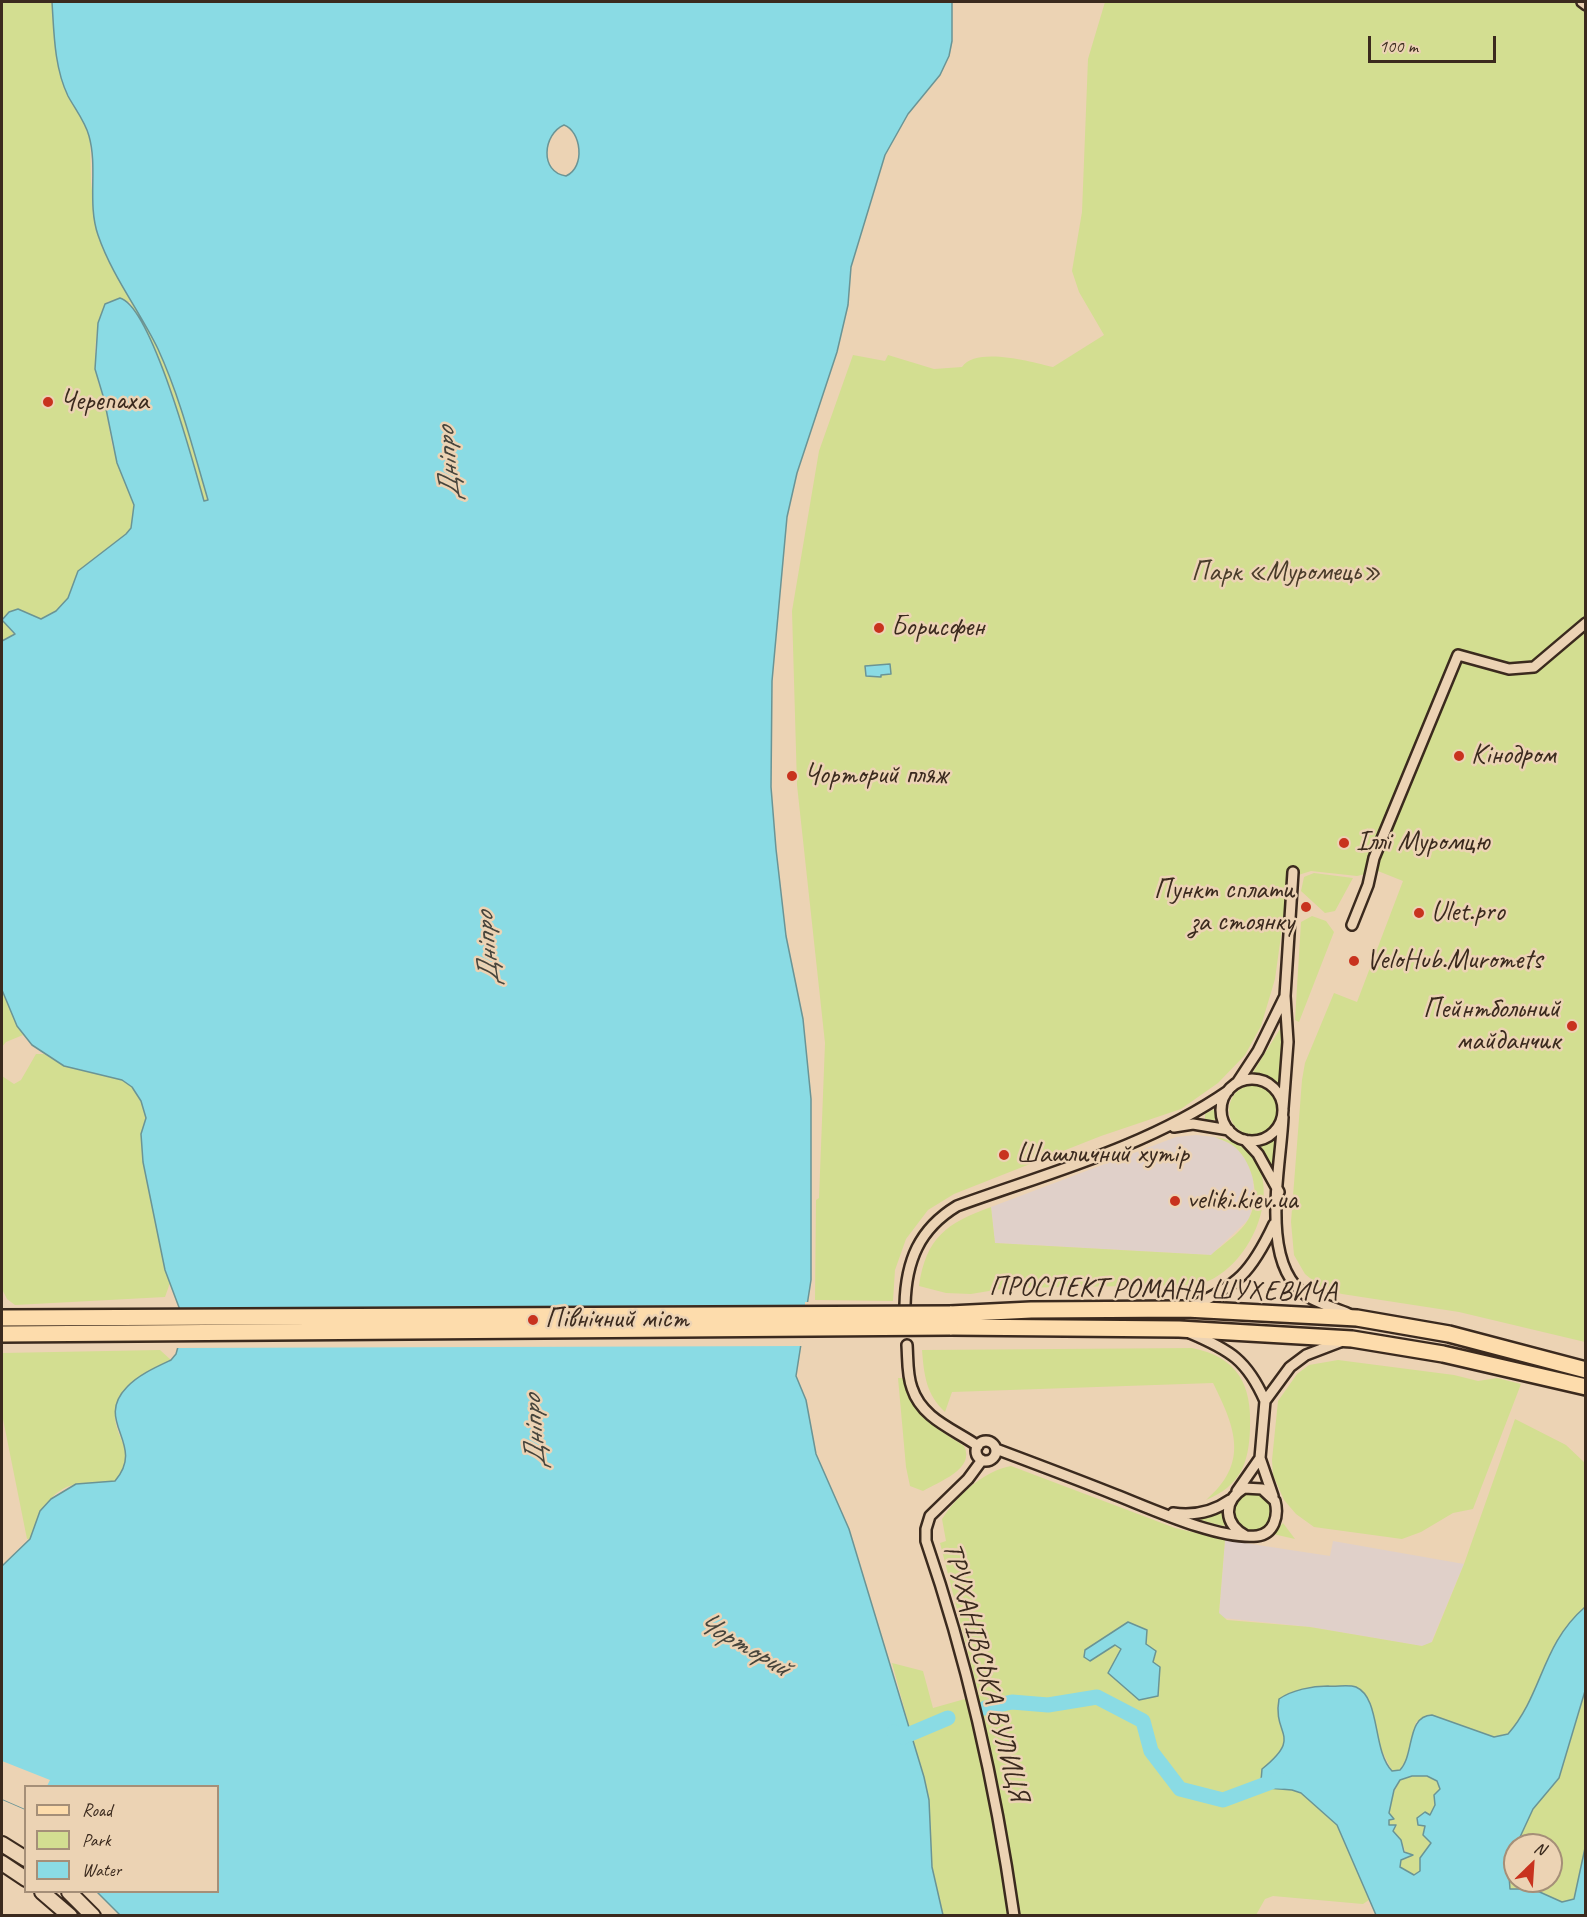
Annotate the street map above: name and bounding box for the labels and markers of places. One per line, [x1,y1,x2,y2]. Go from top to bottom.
place label: Черепаха [60,385,148,419]
marker: Черепаха [41,395,55,409]
place label: Борисфен [891,611,985,645]
marker: Борисфен [872,621,886,635]
place label: Кінодром [1471,739,1556,773]
marker: Кінодром [1452,749,1466,763]
place label: Чорторий пляж [804,759,947,793]
marker: Чорторий пляж [785,769,799,783]
place label: Іллі Муромцю [1356,826,1490,860]
marker: Іллі Муромцю [1337,836,1351,850]
place label: Пункт сплати за стоянку [1154,874,1294,940]
place label: Ulet.pro [1431,896,1505,930]
marker: Пункт сплати за стоянку [1299,900,1313,914]
marker: Ulet.pro [1412,906,1426,920]
place label: VeloHub.Muromets [1366,944,1542,978]
marker: VeloHub.Muromets [1347,954,1361,968]
place label: Пейнтбольний майданчик [1423,993,1560,1059]
marker: Пейнтбольний майданчик [1565,1019,1579,1033]
place label: Шашличний хутір [1016,1138,1189,1172]
marker: Шашличний хутір [997,1148,1011,1162]
place label: veliki.kiev.ua [1187,1184,1298,1218]
marker: veliki.kiev.ua [1168,1194,1182,1208]
place label: Північний міст [545,1303,688,1337]
marker: Північний міст [526,1313,540,1327]

